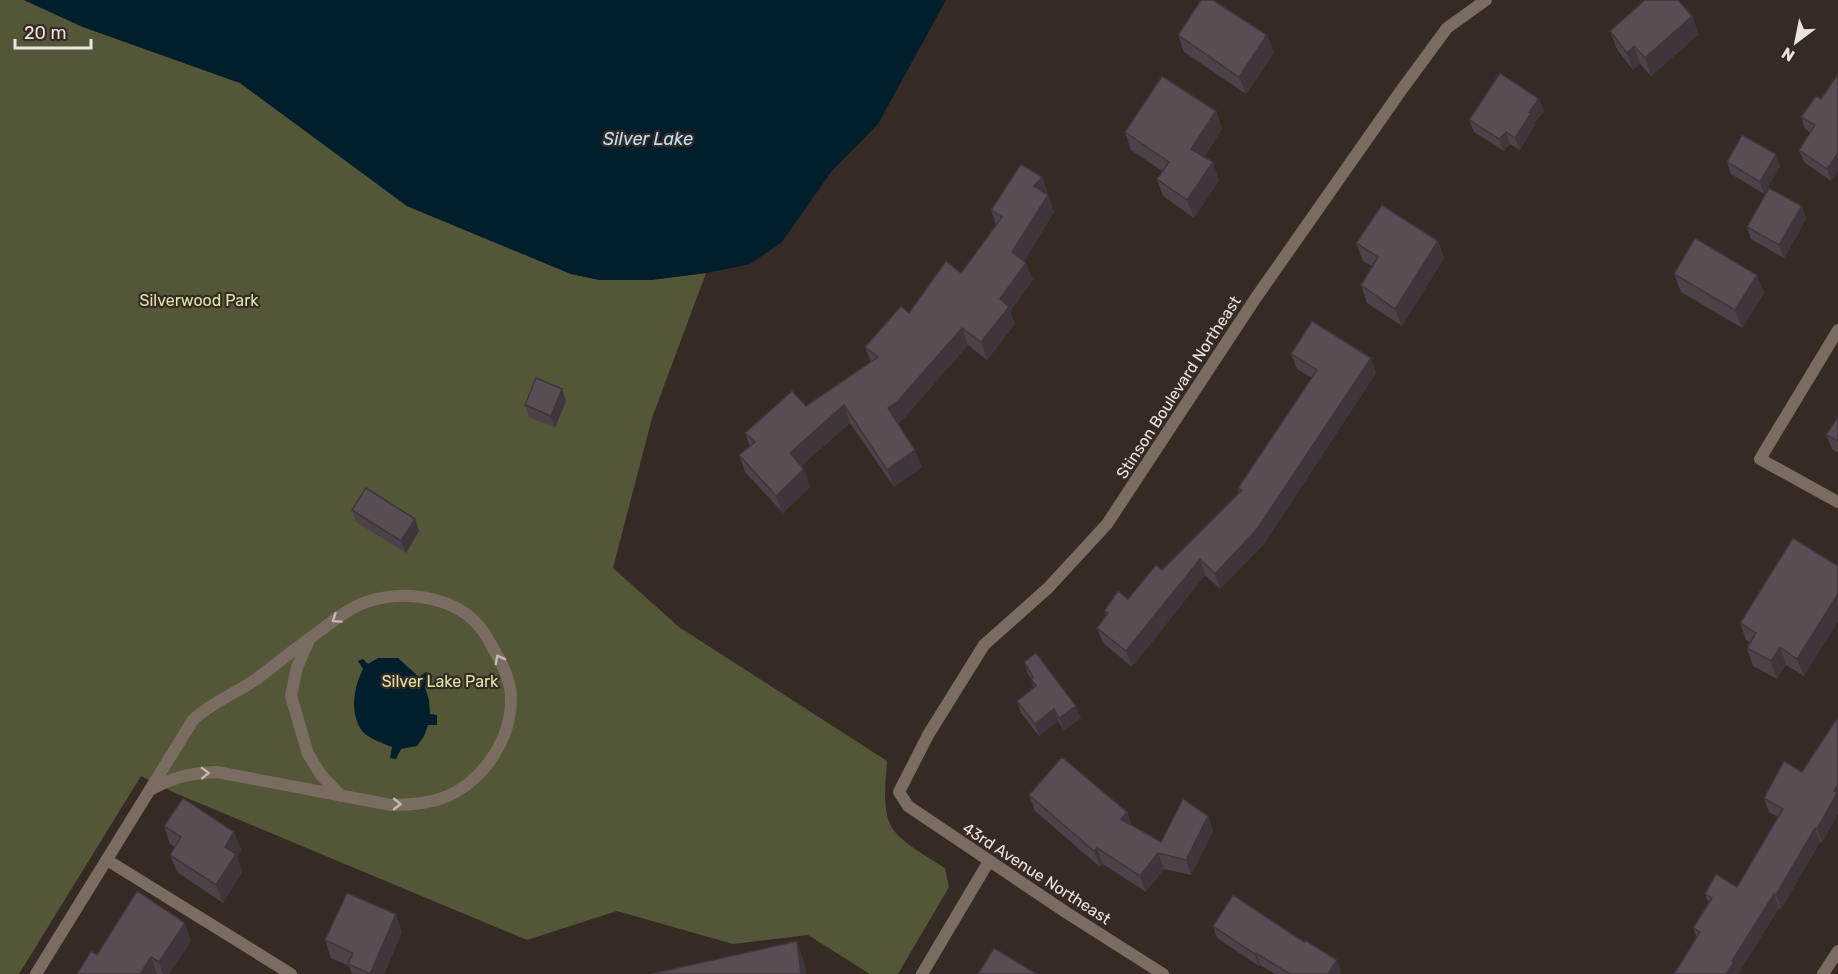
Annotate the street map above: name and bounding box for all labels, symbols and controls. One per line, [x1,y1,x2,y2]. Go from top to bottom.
scale bar [15,12,92,50]
north arrow [1766,12,1826,72]
text: 20 m [24,22,66,44]
text: N [1778,43,1798,65]
water label: Silver Lake [603,128,693,150]
park label: Silverwood Park [139,291,259,310]
street label: Stinson Boulevard Northeast [1112,292,1245,482]
one-way arrow [332,612,343,623]
one-way arrow [495,655,506,665]
park label: Silver Lake Park [382,672,499,691]
one-way arrow [200,766,209,779]
one-way arrow [393,798,402,811]
street label: 43rd Avenue Northeast [959,818,1114,929]

